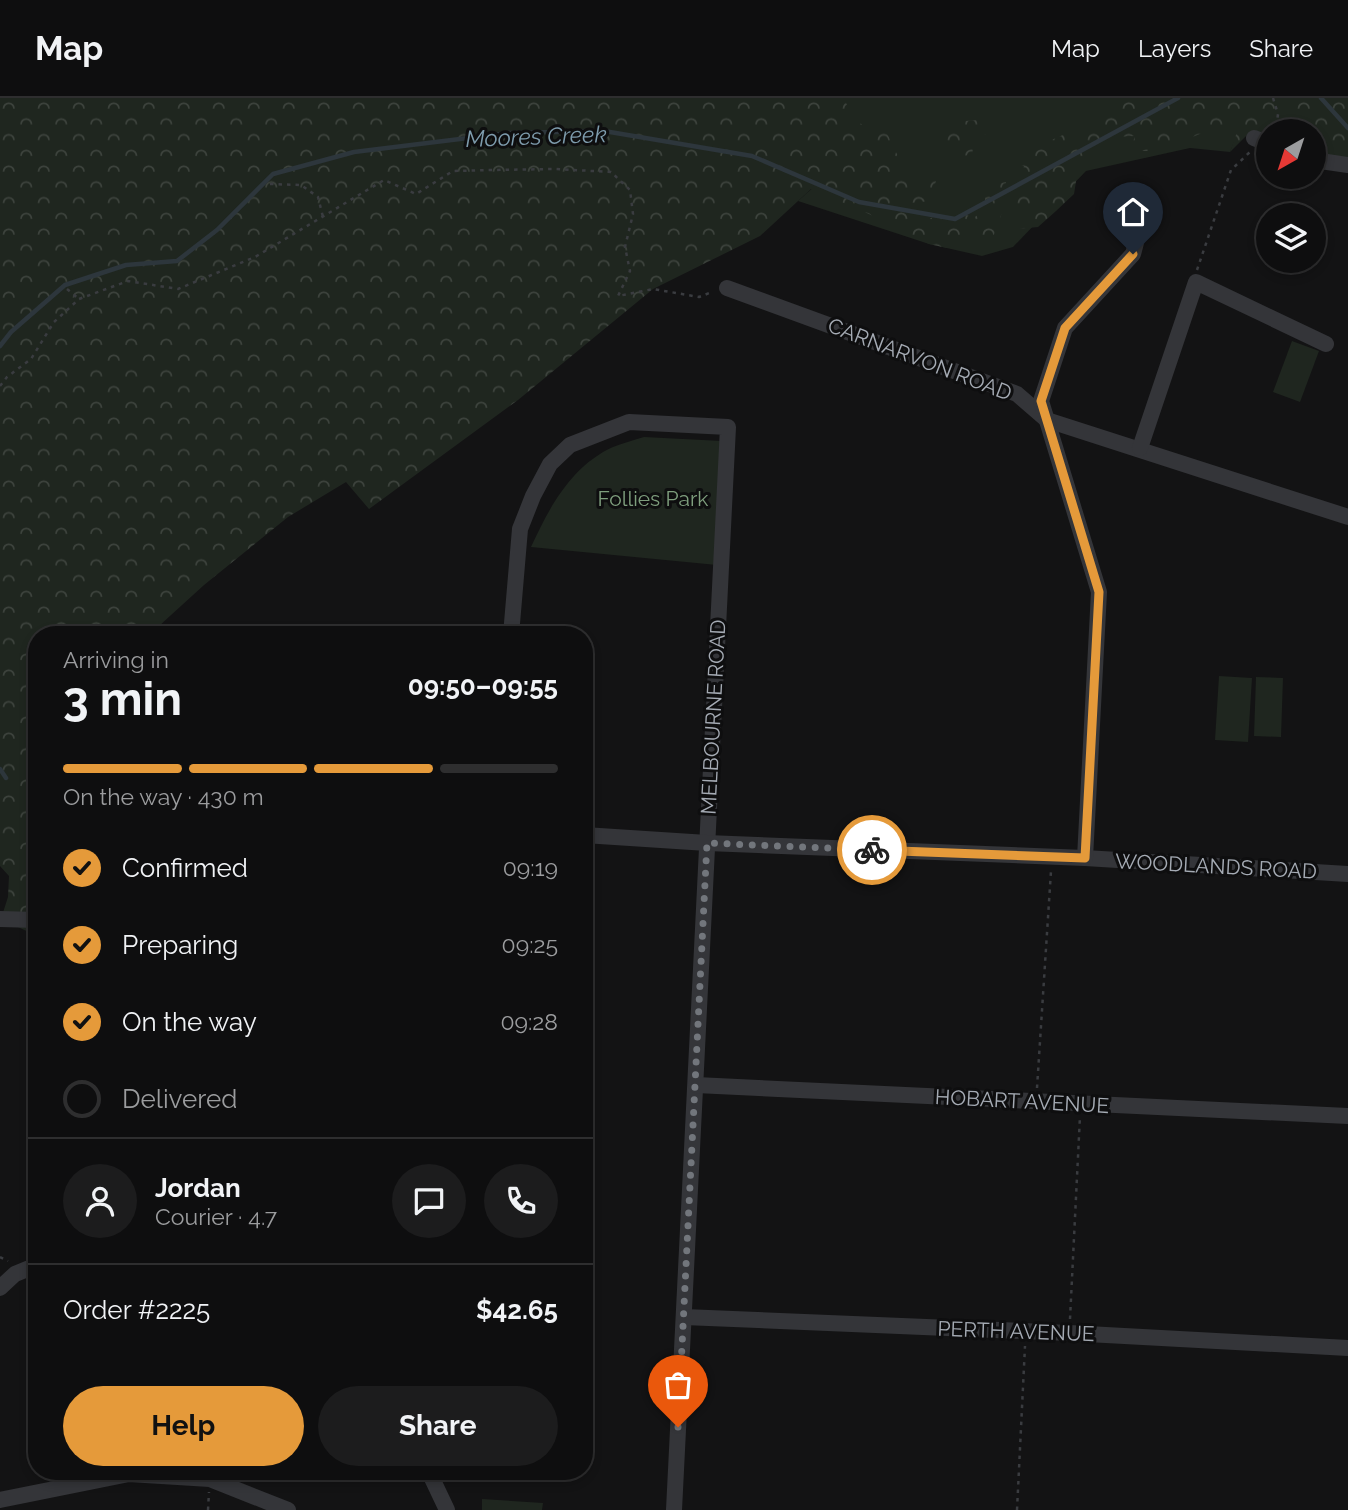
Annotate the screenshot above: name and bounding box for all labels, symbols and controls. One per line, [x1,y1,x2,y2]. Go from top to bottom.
text: Map [35,29,103,68]
text: Map [1051,34,1100,63]
text: Layers [1138,34,1211,63]
text: Share [1249,34,1313,63]
north arrow [1256,119,1326,189]
map controls [1256,119,1326,273]
water label: Moores Creek [465,120,607,152]
pin [1103,182,1163,254]
icon: home [1114,193,1152,231]
button: layers [1256,203,1326,273]
street label: CARNARVON ROAD [824,312,1016,406]
park label: Follies Park [598,486,708,511]
street label: MELBOURNE ROAD [695,619,731,815]
text: Arriving in [63,646,169,673]
text: 09:50–09:55 [408,671,558,701]
text: 3 min [63,672,182,726]
text: On the way · 430 m [63,783,264,810]
courier [837,815,907,885]
icon: bike [853,831,891,869]
street label: WOODLANDS ROAD [1115,848,1317,884]
icon: check [63,849,101,887]
text: Confirmed [122,853,248,883]
text: 09:19 [503,854,558,881]
icon: check [63,926,101,964]
text: Preparing [122,930,238,960]
text: 09:25 [502,931,558,958]
icon: check [63,1003,101,1041]
text: On the way [122,1007,257,1037]
text: 09:28 [500,1008,558,1035]
text: Delivered [122,1084,237,1114]
street label: HOBART AVENUE [934,1084,1110,1118]
button: person [63,1164,137,1238]
button: chat [392,1164,466,1238]
button: phone [484,1164,558,1238]
text: Jordan [155,1173,241,1203]
text: Courier · 4.7 [155,1203,277,1230]
text: Order #2225 [63,1295,210,1325]
text: $42.65 [476,1295,558,1325]
street label: PERTH AVENUE [937,1316,1095,1346]
pin [648,1355,708,1427]
icon: bag [659,1366,697,1404]
button: Help [63,1386,304,1466]
button: Share [318,1386,558,1466]

